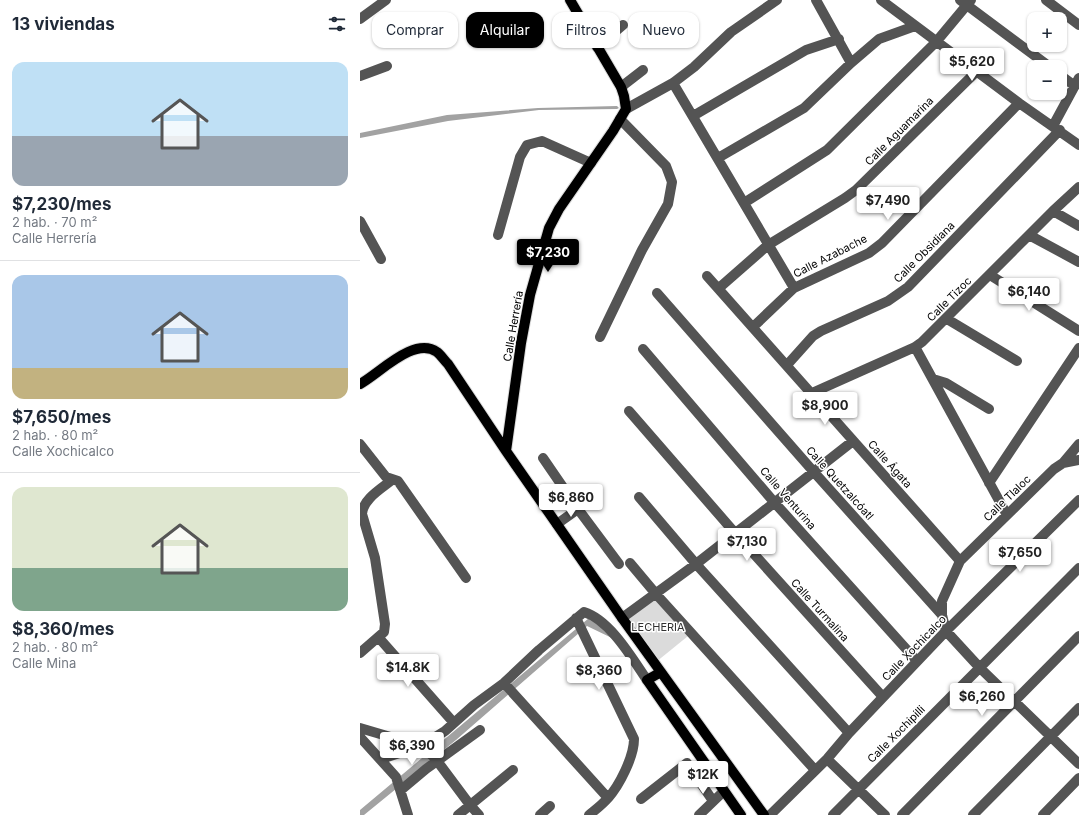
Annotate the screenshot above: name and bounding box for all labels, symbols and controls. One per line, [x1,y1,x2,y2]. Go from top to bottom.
chip: Comprar [372,12,458,48]
chip: Alquilar [466,12,544,48]
chip: Filtros [552,12,620,48]
chip: Nuevo [628,12,699,48]
map controls [1027,12,1067,100]
button: + [1027,12,1067,52]
icon: filters [326,13,348,35]
text: 13 viviendas [12,14,115,34]
pin: $5,620 [939,48,1005,82]
text: $5,620 [949,53,995,69]
button: − [1027,60,1067,100]
icon: home [144,88,216,160]
street label: Calle Aguamarina [862,94,936,168]
pin: $7,490 [855,187,921,221]
text: $7,490 [866,192,910,208]
text: $7,230/mes [12,194,111,214]
text: 2 hab. · 70 m² [12,214,97,230]
street label: Calle Obsidiana [890,218,958,286]
text: Calle Herrería [12,230,96,246]
street label: Calle Azabache [791,231,869,281]
pin: $7,230 [515,239,581,273]
text: $7,230 [526,244,570,260]
street label: Calle Tizoc [924,274,974,324]
pin: $6,140 [996,278,1062,312]
text: $6,140 [1008,283,1050,299]
street label: Calle Herrería [500,290,526,362]
icon: home [144,301,216,373]
pin: $8,900 [792,392,858,426]
text: $8,900 [802,397,848,413]
text: $7,650/mes [12,407,111,427]
text: 2 hab. · 80 m² [12,427,98,443]
street label: Calle Ágata [865,437,915,491]
text: Calle Xochicalco [12,443,114,459]
street label: Calle Quetzalcóatl [803,443,877,523]
street label: Calle Venturina [757,464,819,532]
street label: Calle Tlaloc [980,472,1034,524]
pin: $6,860 [538,484,604,518]
text: $6,860 [548,489,594,505]
icon: home [144,513,216,585]
pin: $7,130 [714,528,780,562]
text: $7,130 [727,533,767,549]
pin: $7,650 [987,539,1053,573]
text: $7,650 [998,544,1042,560]
street label: Calle Turmalina [788,576,852,644]
street label: Calle Xochicalco [879,612,949,684]
text: $8,360/mes [12,619,114,639]
park label: LECHERIA [631,620,685,634]
text: 2 hab. · 80 m² [12,639,98,655]
pin: $14.8K [375,654,441,688]
text: Calle Mina [12,655,76,671]
pin: $8,360 [566,657,632,691]
text: $14.8K [386,659,430,675]
text: $8,360 [576,662,622,678]
pin: $6,260 [949,683,1015,717]
text: $6,260 [959,688,1005,704]
street label: Calle Xochipilli [864,702,928,766]
pin: $6,390 [379,732,445,766]
text: $6,390 [389,737,435,753]
pin: $12K [679,761,727,795]
text: $12K [687,766,719,782]

